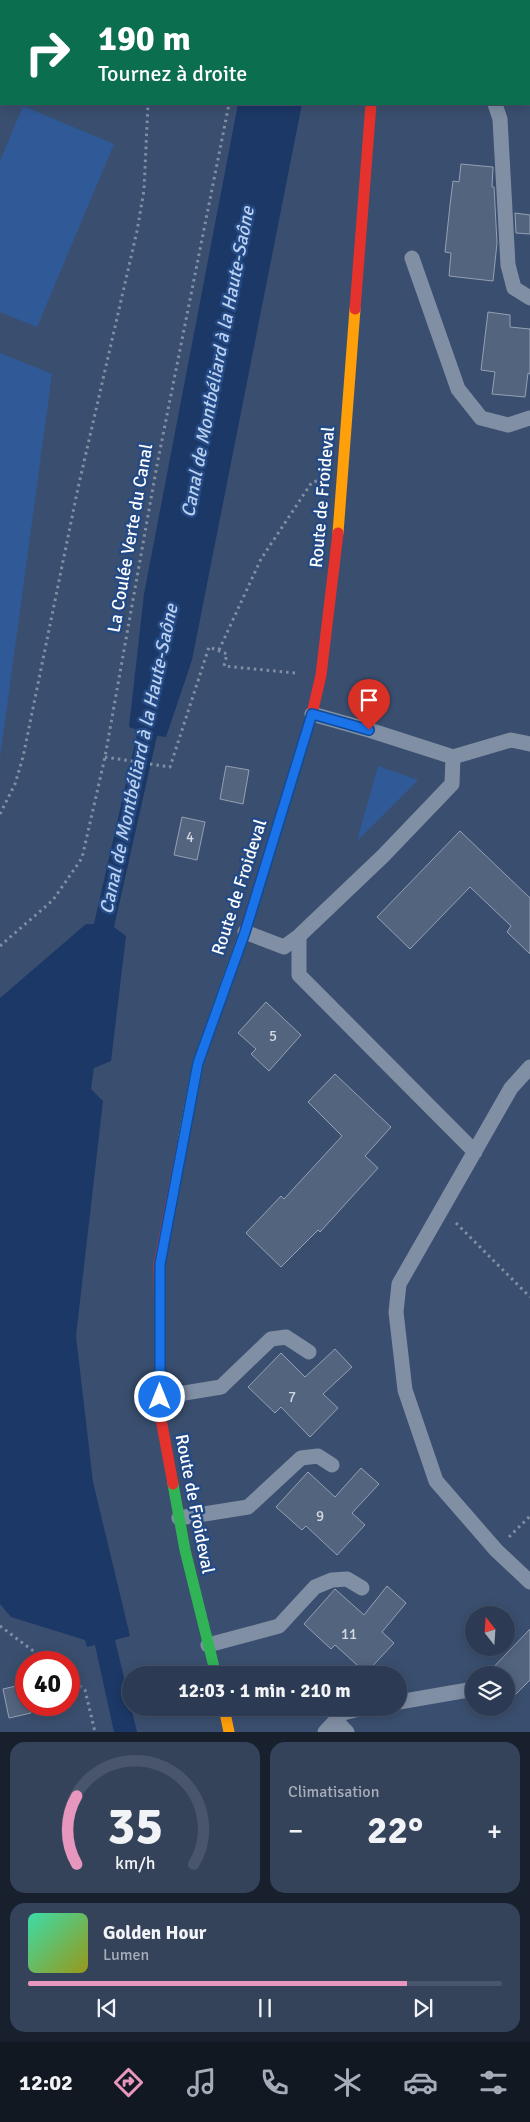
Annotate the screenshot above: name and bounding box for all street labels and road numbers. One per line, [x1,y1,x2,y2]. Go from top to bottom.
street label: Route de Froideval [305,425,339,569]
street label: La Coulée Verte du Canal [103,442,157,634]
street label: Route de Froideval [207,816,271,958]
street label: Route de Froideval [171,1432,219,1576]

